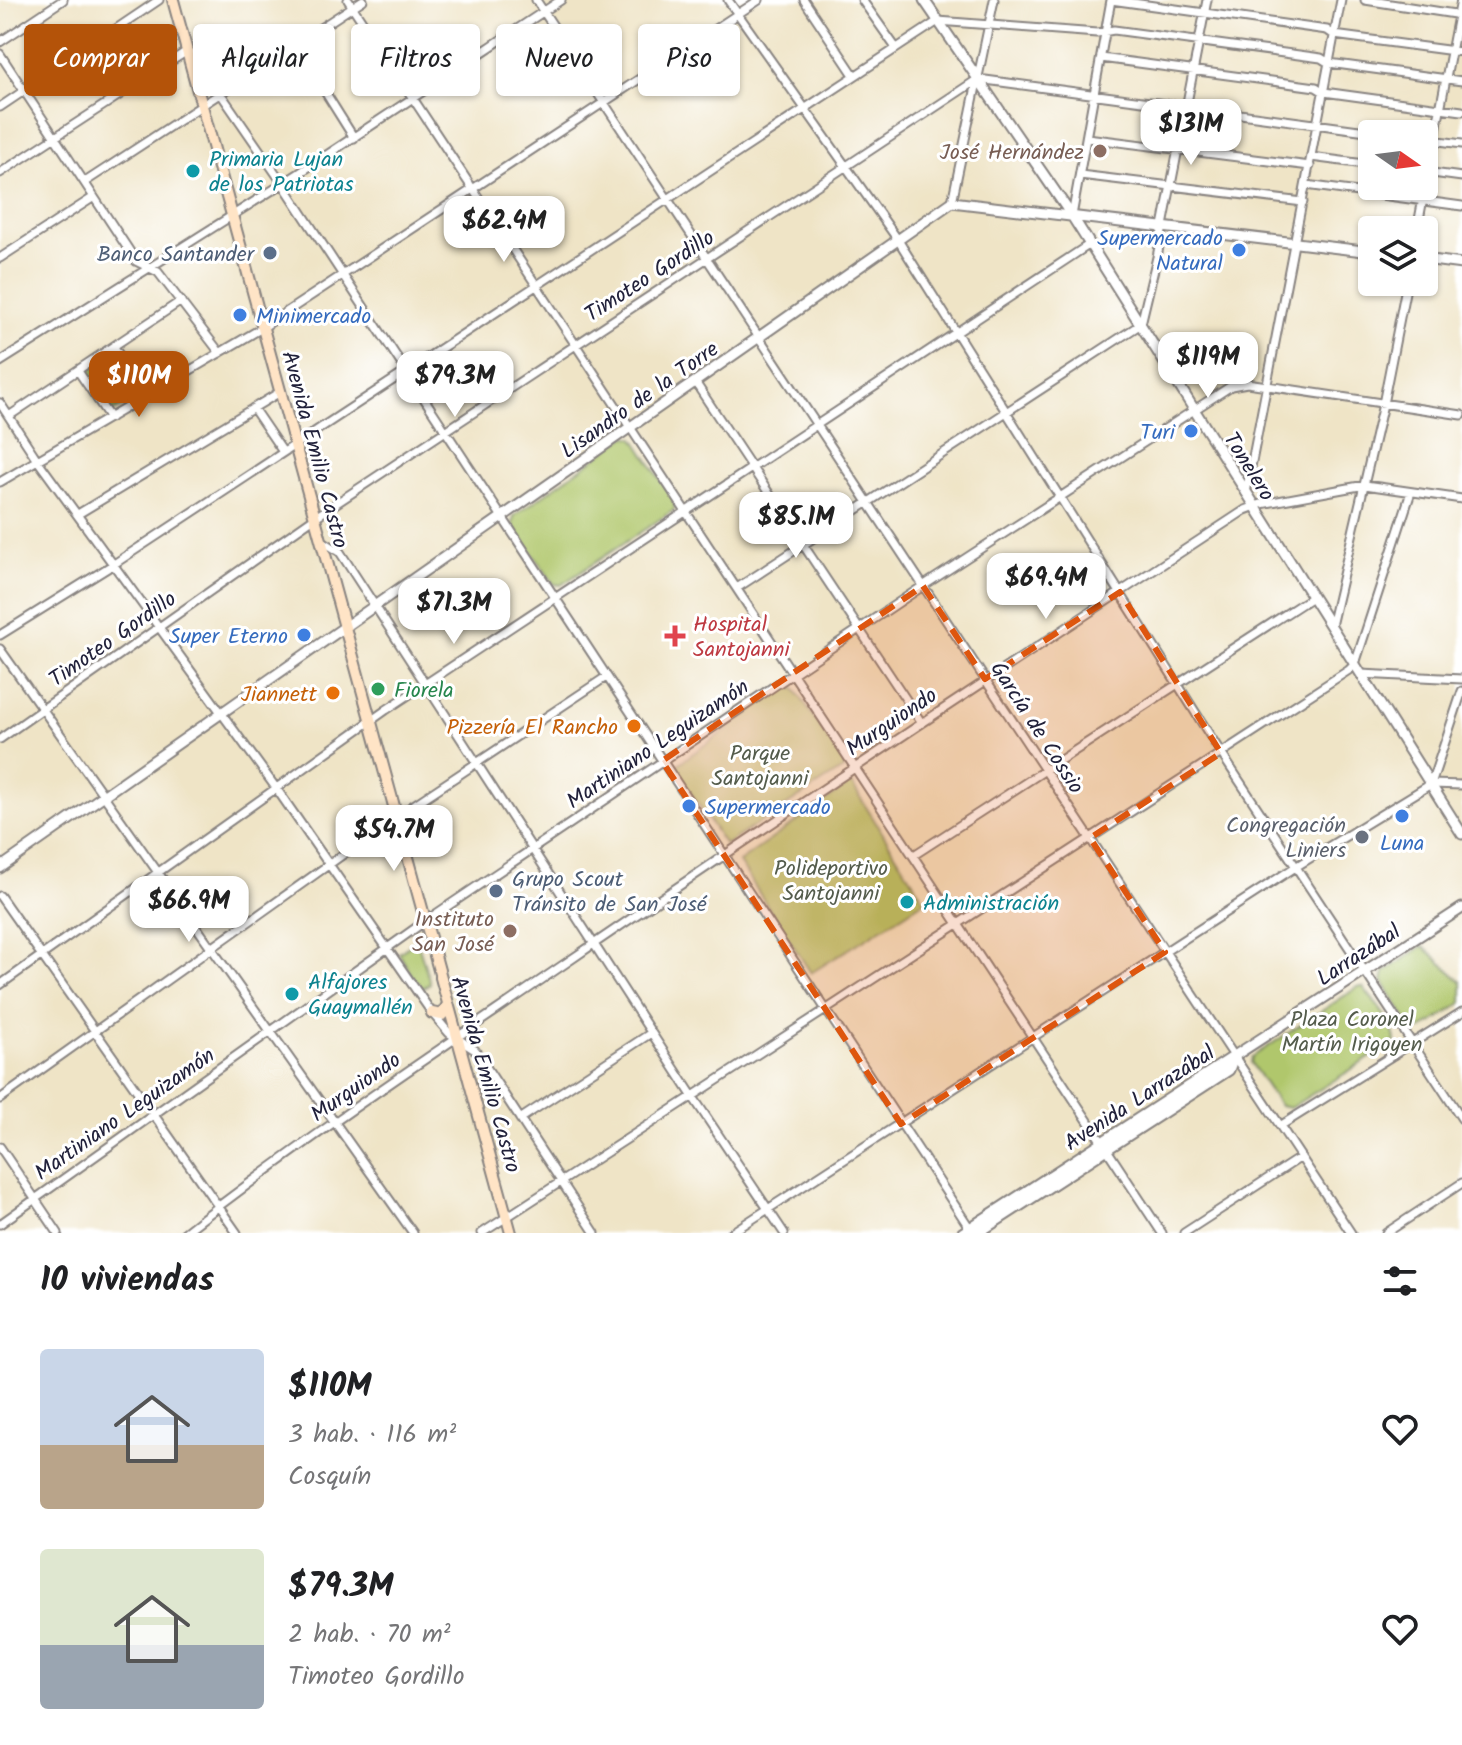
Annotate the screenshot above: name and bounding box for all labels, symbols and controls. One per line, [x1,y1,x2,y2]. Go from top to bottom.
chip: Comprar [24,24,177,96]
chip: Alquilar [193,24,335,96]
chip: Filtros [351,24,480,96]
chip: Nuevo [496,24,622,96]
chip: Piso [638,24,740,96]
pin: $131M [1135,99,1247,167]
text: $131M [1159,104,1223,146]
north arrow [1358,120,1438,200]
map controls [1358,120,1438,296]
place label: José Hernández [940,136,1084,171]
marker: José Hernández [1091,142,1109,160]
place label: Primaria Lujan de los Patriotas [209,143,354,203]
marker: Primaria Lujan de los Patriotas [184,162,202,180]
pin: $62.4M [439,196,569,264]
text: $62.4M [462,201,546,243]
button: layers [1358,216,1438,296]
street label: Timoteo Gordillo [578,222,723,332]
place label: Supermercado Natural [1097,222,1224,282]
place label: Banco Santander [97,238,256,273]
marker: Supermercado Natural [1230,241,1248,259]
marker: Banco Santander [261,244,279,262]
place label: Minimercado [256,300,371,335]
marker: Minimercado [231,306,249,324]
pin: $119M [1152,332,1264,400]
street label: Lisandro de la Torre [554,333,727,469]
text: $119M [1176,337,1240,379]
street label: Avenida Emilio Castro [270,347,357,552]
pin: $110M [83,351,195,419]
pin: $79.3M [390,351,520,419]
text: $110M [107,356,171,398]
text: $79.3M [415,356,495,398]
place label: Turi [1140,416,1176,451]
marker: Turi [1182,422,1200,440]
street label: Tonelero [1213,426,1283,509]
pin: $85.1M [731,492,861,560]
text: $85.1M [757,497,835,539]
pin: $69.4M [981,553,1111,621]
text: $69.4M [1005,558,1087,600]
pin: $71.3M [389,578,519,646]
street label: Timoteo Gordillo [42,583,185,697]
text: $71.3M [416,583,492,625]
place label: Hospital Santojanni [693,608,791,668]
place label: Super Eterno [169,620,288,655]
marker: Hospital Santojanni [664,625,686,647]
marker: Super Eterno [295,626,313,644]
street label: García de Cossio [980,655,1092,802]
street label: Martiniano Leguizamón [560,671,757,819]
place label: Fiorela [394,674,454,709]
place label: Jiannett [241,678,317,713]
street label: Murguiondo [839,679,945,767]
marker: Fiorela [369,680,387,698]
marker: Jiannett [324,684,342,702]
place label: Pizzería El Rancho [446,711,618,746]
marker: Pizzería El Rancho [625,717,643,735]
park label: Parque Santojanni [712,737,809,797]
place label: Supermercado [705,791,831,826]
marker: Supermercado [680,797,698,815]
pin: $54.7M [329,805,459,873]
marker: Luna [1393,807,1411,825]
place label: Congregación Liniers [1226,809,1347,869]
text: $54.7M [354,810,434,852]
place label: Luna [1380,827,1424,862]
marker: Congregación Liniers [1353,828,1371,846]
park label: Polideportivo Santojanni [774,852,888,912]
place label: Grupo Scout Tránsito de San José [512,863,708,923]
pin: $66.9M [124,876,254,944]
text: $66.9M [148,881,230,923]
marker: Grupo Scout Tránsito de San José [487,882,505,900]
place label: Administración [923,887,1059,922]
marker: Administración [898,893,916,911]
place label: Instituto San José [412,903,495,963]
street label: Larrazábal [1310,915,1409,997]
marker: Instituto San José [501,922,519,940]
place label: Alfajores Guaymallén [308,966,413,1026]
street label: Avenida Emilio Castro [440,972,529,1177]
marker: Alfajores Guaymallén [283,985,301,1003]
park label: Plaza Coronel Martín Irigoyen [1282,1003,1422,1063]
street label: Avenida Larrazábal [1058,1037,1223,1161]
street label: Martiniano Leguizamón [28,1039,223,1191]
street label: Murguiondo [304,1044,409,1132]
text: 10 viviendas [40,1254,214,1308]
icon: filters [1378,1259,1422,1303]
text: $110M [288,1360,372,1414]
icon: home [104,1381,200,1477]
icon: heart [1378,1407,1422,1451]
text: 3 hab. · 116 m² [288,1414,456,1456]
text: Cosquín [288,1456,371,1498]
text: $79.3M [288,1560,394,1614]
icon: home [104,1581,200,1677]
icon: heart [1378,1607,1422,1651]
text: 2 hab. · 70 m² [288,1614,451,1656]
text: Timoteo Gordillo [288,1656,465,1698]

